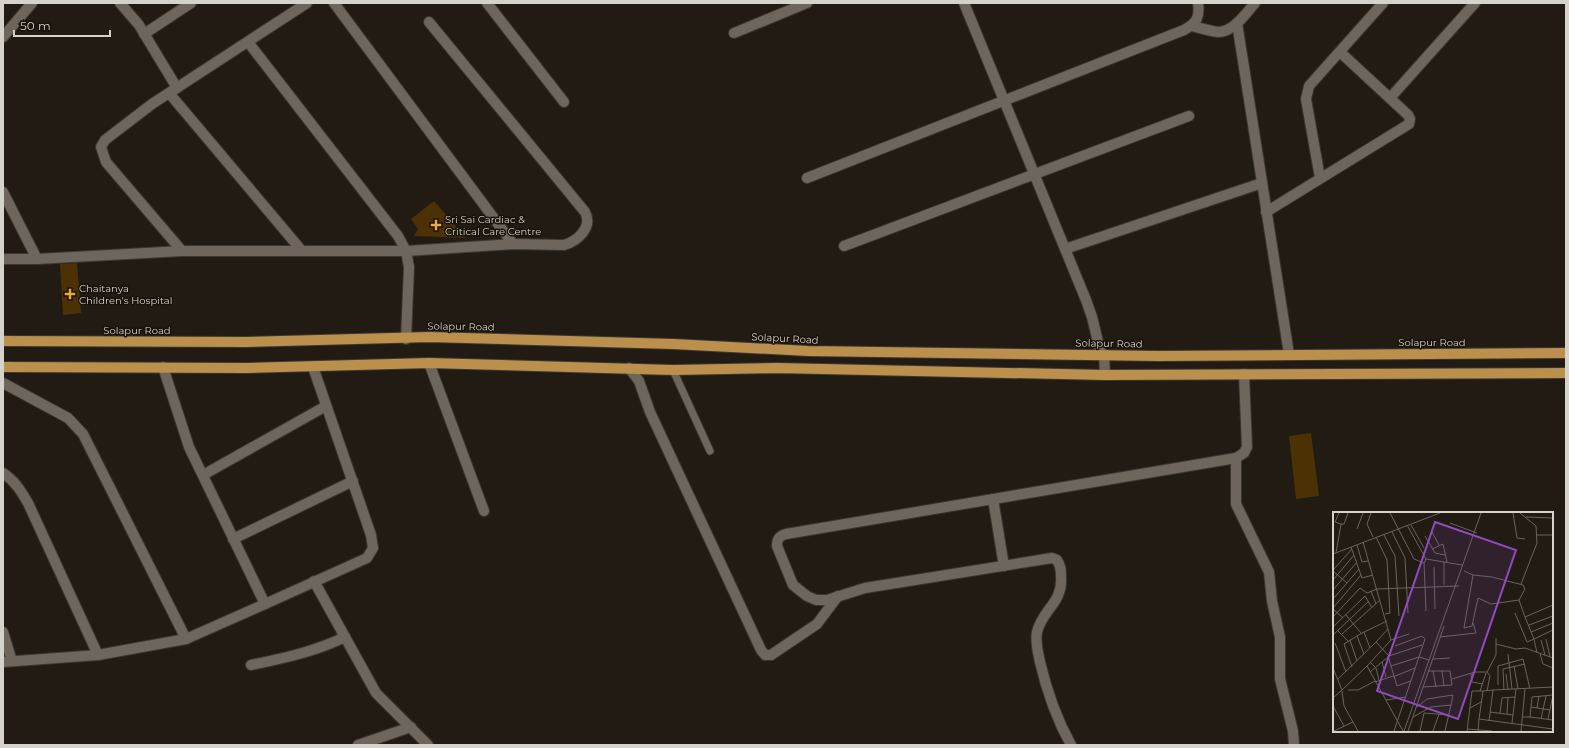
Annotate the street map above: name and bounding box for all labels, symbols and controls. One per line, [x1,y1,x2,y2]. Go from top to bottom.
scale bar [14,12,110,38]
text: 50 m [20,18,51,33]
place label: Sri Sai Cardiac & Critical Care Centre [445,213,541,238]
marker: Sri Sai Cardiac & Critical Care Centre [430,219,442,231]
place label: Chaitanya Children's Hospital [79,282,172,307]
marker: Chaitanya Children's Hospital [64,288,76,300]
street label: Solapur Road [427,319,495,334]
street label: Solapur Road [103,324,171,337]
street label: Solapur Road [751,330,819,347]
street label: Solapur Road [1075,336,1143,351]
street label: Solapur Road [1398,336,1466,349]
inset map [1333,512,1553,732]

